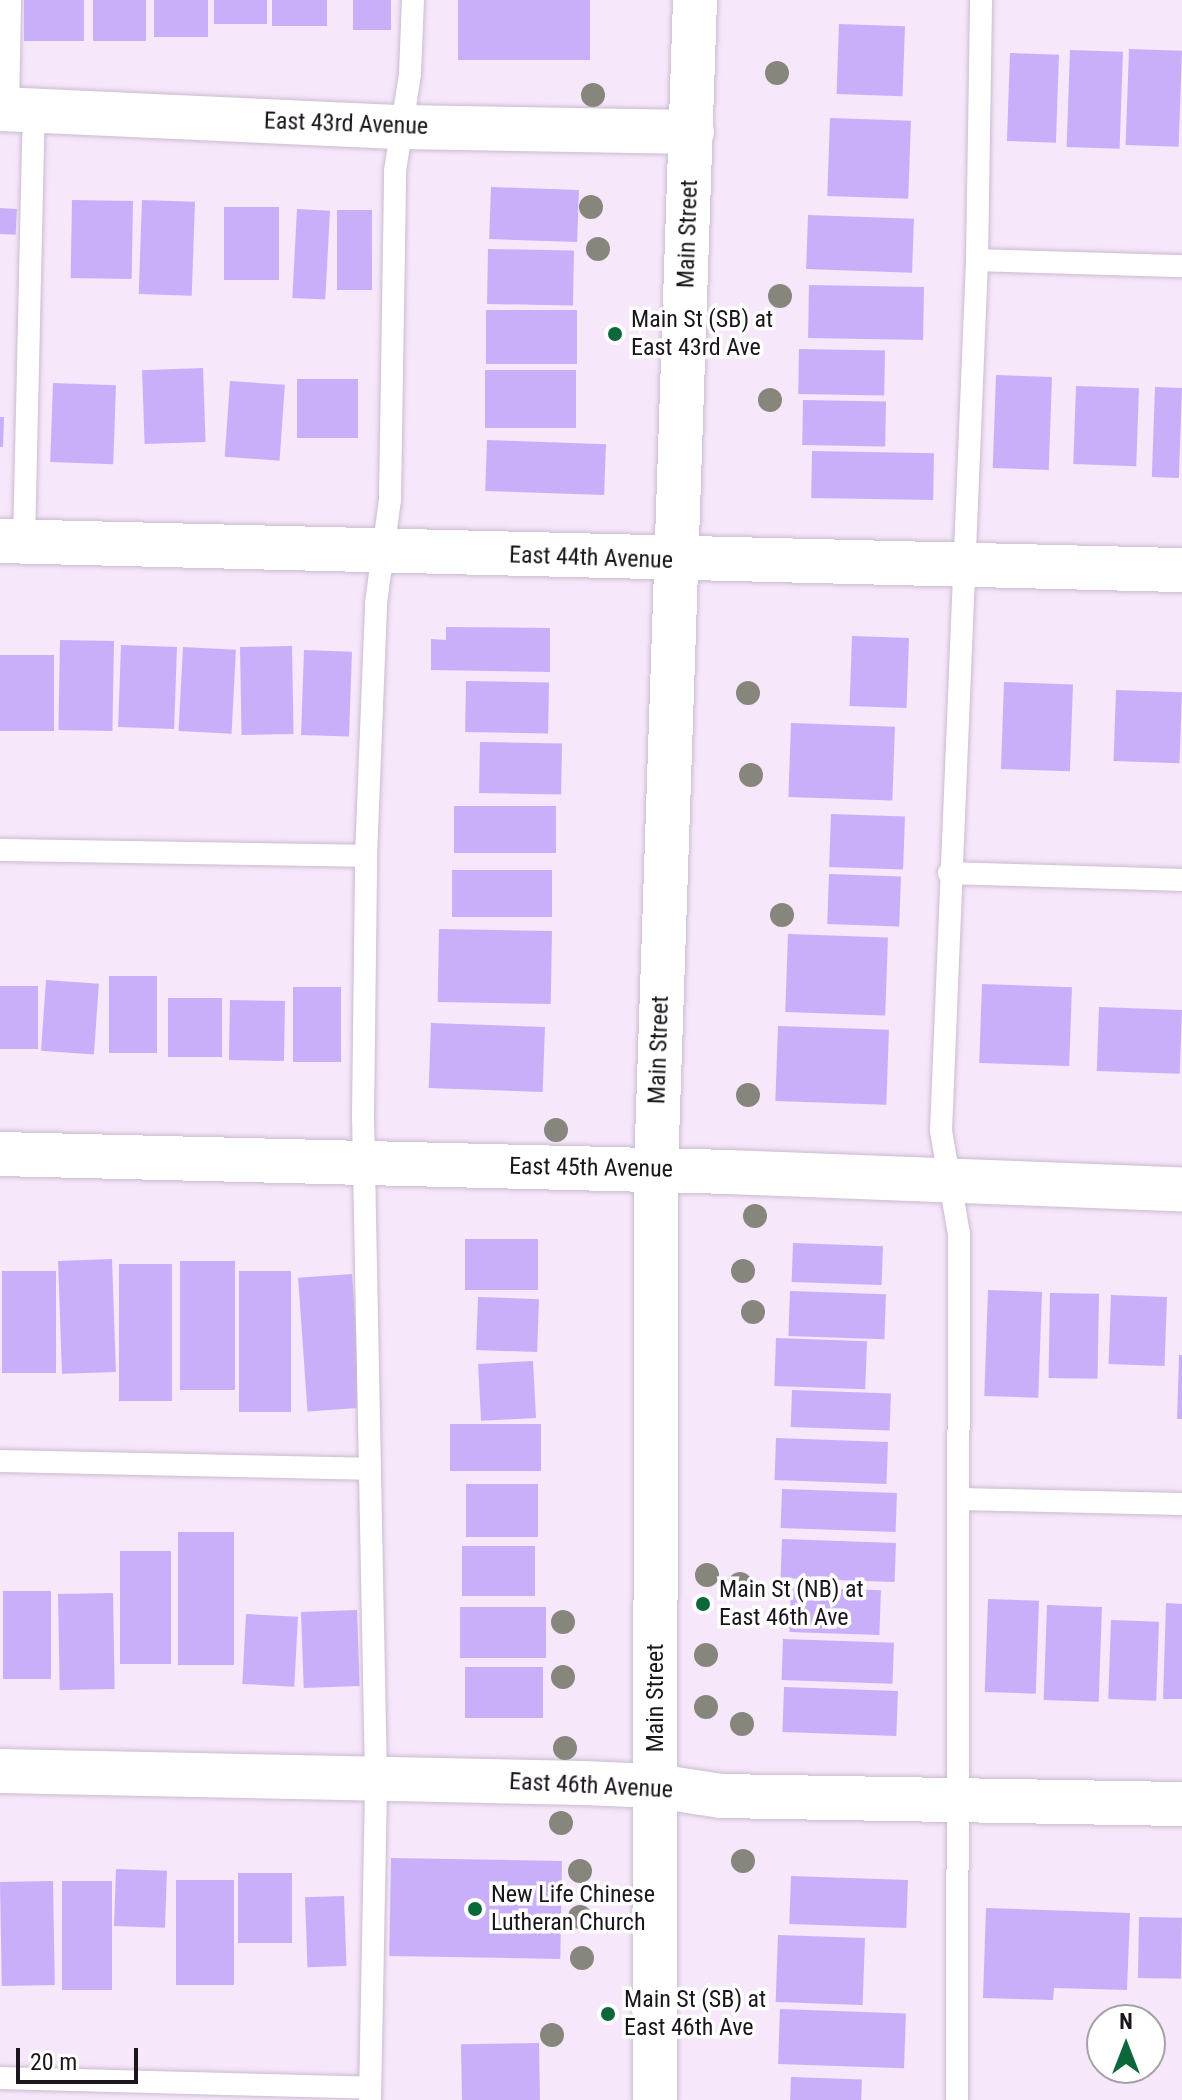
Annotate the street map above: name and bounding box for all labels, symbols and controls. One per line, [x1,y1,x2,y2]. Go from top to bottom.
street label: East 43rd Avenue [263,107,429,141]
street label: Main Street [672,179,704,289]
place label: Main St (SB) at East 43rd Ave [631,306,773,362]
marker: Main St (SB) at East 43rd Ave [606,325,624,343]
street label: East 44th Avenue [509,541,673,575]
street label: Main Street [643,995,675,1105]
street label: East 45th Avenue [509,1152,673,1184]
place label: Main St (NB) at East 46th Ave [719,1576,864,1632]
marker: Main St (NB) at East 46th Ave [694,1595,712,1613]
street label: Main Street [642,1644,670,1752]
street label: East 46th Avenue [508,1767,674,1805]
place label: New Life Chinese Lutheran Church [491,1881,655,1937]
marker: New Life Chinese Lutheran Church [466,1900,484,1918]
place label: Main St (SB) at East 46th Ave [624,1986,766,2042]
north arrow [1086,2004,1166,2084]
marker: Main St (SB) at East 46th Ave [599,2005,617,2023]
text: N [1119,2009,1133,2034]
scale bar [20,2032,142,2082]
text: 20 m [30,2048,77,2076]

